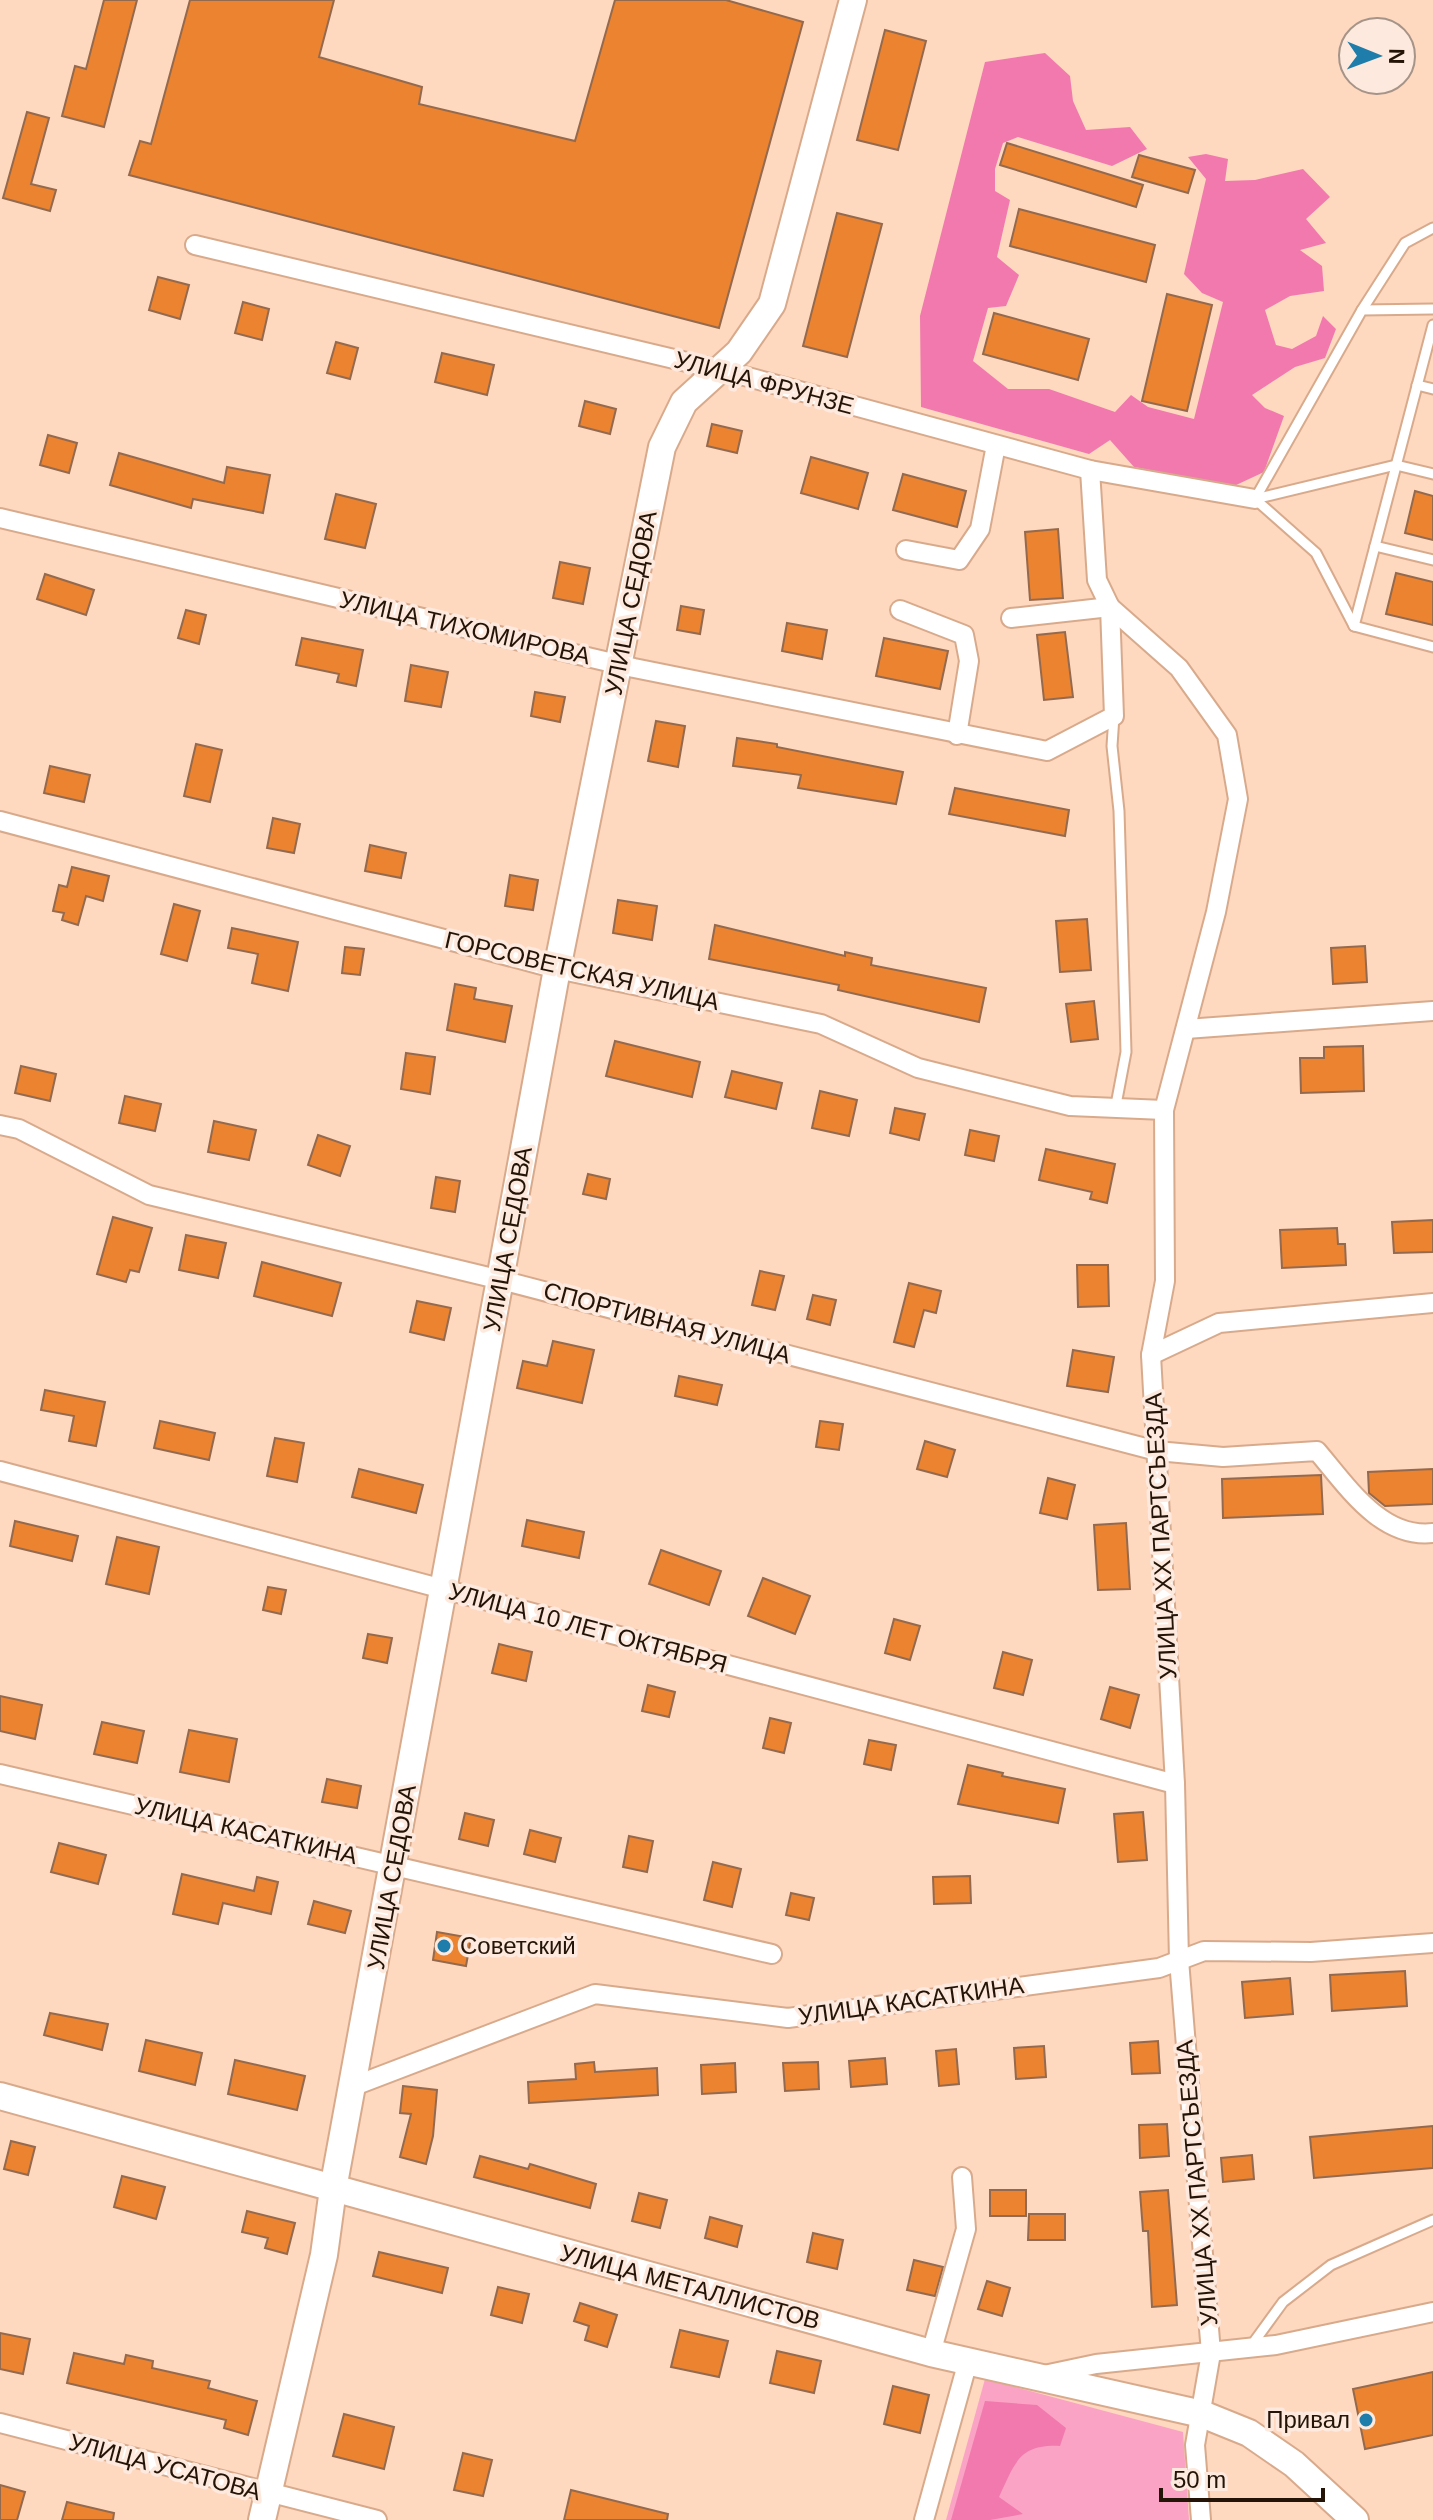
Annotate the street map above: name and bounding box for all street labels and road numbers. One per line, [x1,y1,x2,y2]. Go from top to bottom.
street label: УЛИЦА ФРУНЗЕ [671,346,857,419]
street label: УЛИЦА СЕДОВА [599,508,662,697]
street label: УЛИЦА ТИХОМИРОВА [337,586,593,669]
street label: ГОРСОВЕТСКАЯ УЛИЦА [442,926,722,1015]
street label: УЛИЦА СЕДОВА [478,1144,537,1334]
street label: СПОРТИВНАЯ УЛИЦА [541,1277,794,1369]
street label: УЛИЦА XX ПАРТСЪЕЗДА [1140,1392,1181,1680]
street label: УЛИЦА 10 ЛЕТ ОКТЯБРЯ [446,1577,730,1678]
street label: УЛИЦА СЕДОВА [362,1782,421,1972]
street label: УЛИЦА КАСАТКИНА [132,1792,360,1869]
street label: УЛИЦА КАСАТКИНА [796,1971,1025,2030]
street label: УЛИЦА XX ПАРТСЪЕЗДА [1171,2039,1222,2327]
street label: УЛИЦА МЕТАЛЛИСТОВ [557,2239,823,2334]
street label: УЛИЦА УСАТОВА [66,2428,264,2505]

